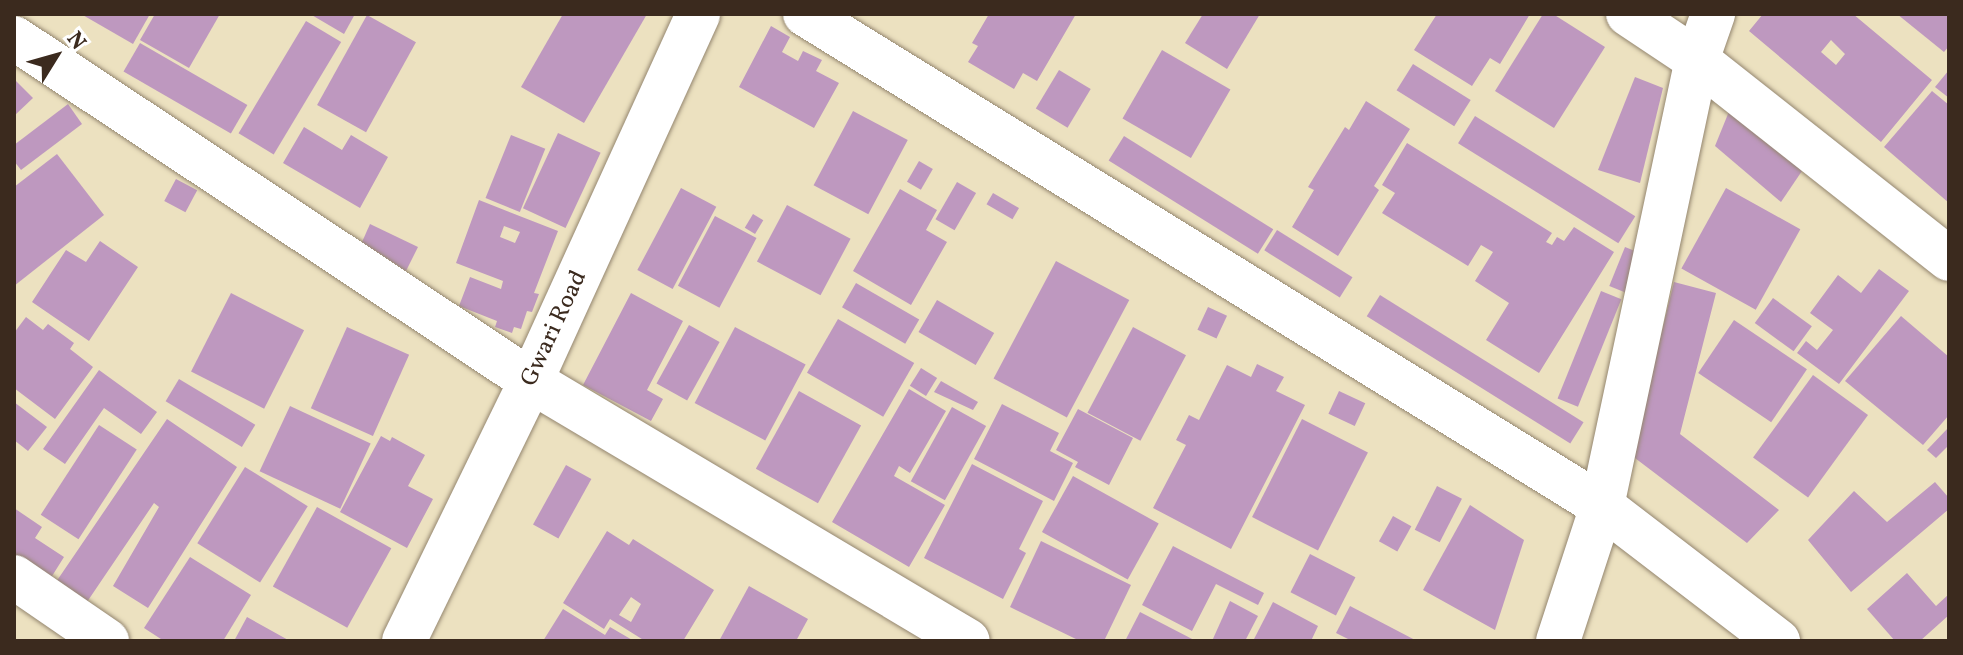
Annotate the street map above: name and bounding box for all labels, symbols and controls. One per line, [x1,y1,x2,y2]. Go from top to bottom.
north arrow [16,16,96,96]
text: N [58,26,93,57]
street label: Gwari Road [516,267,594,391]

